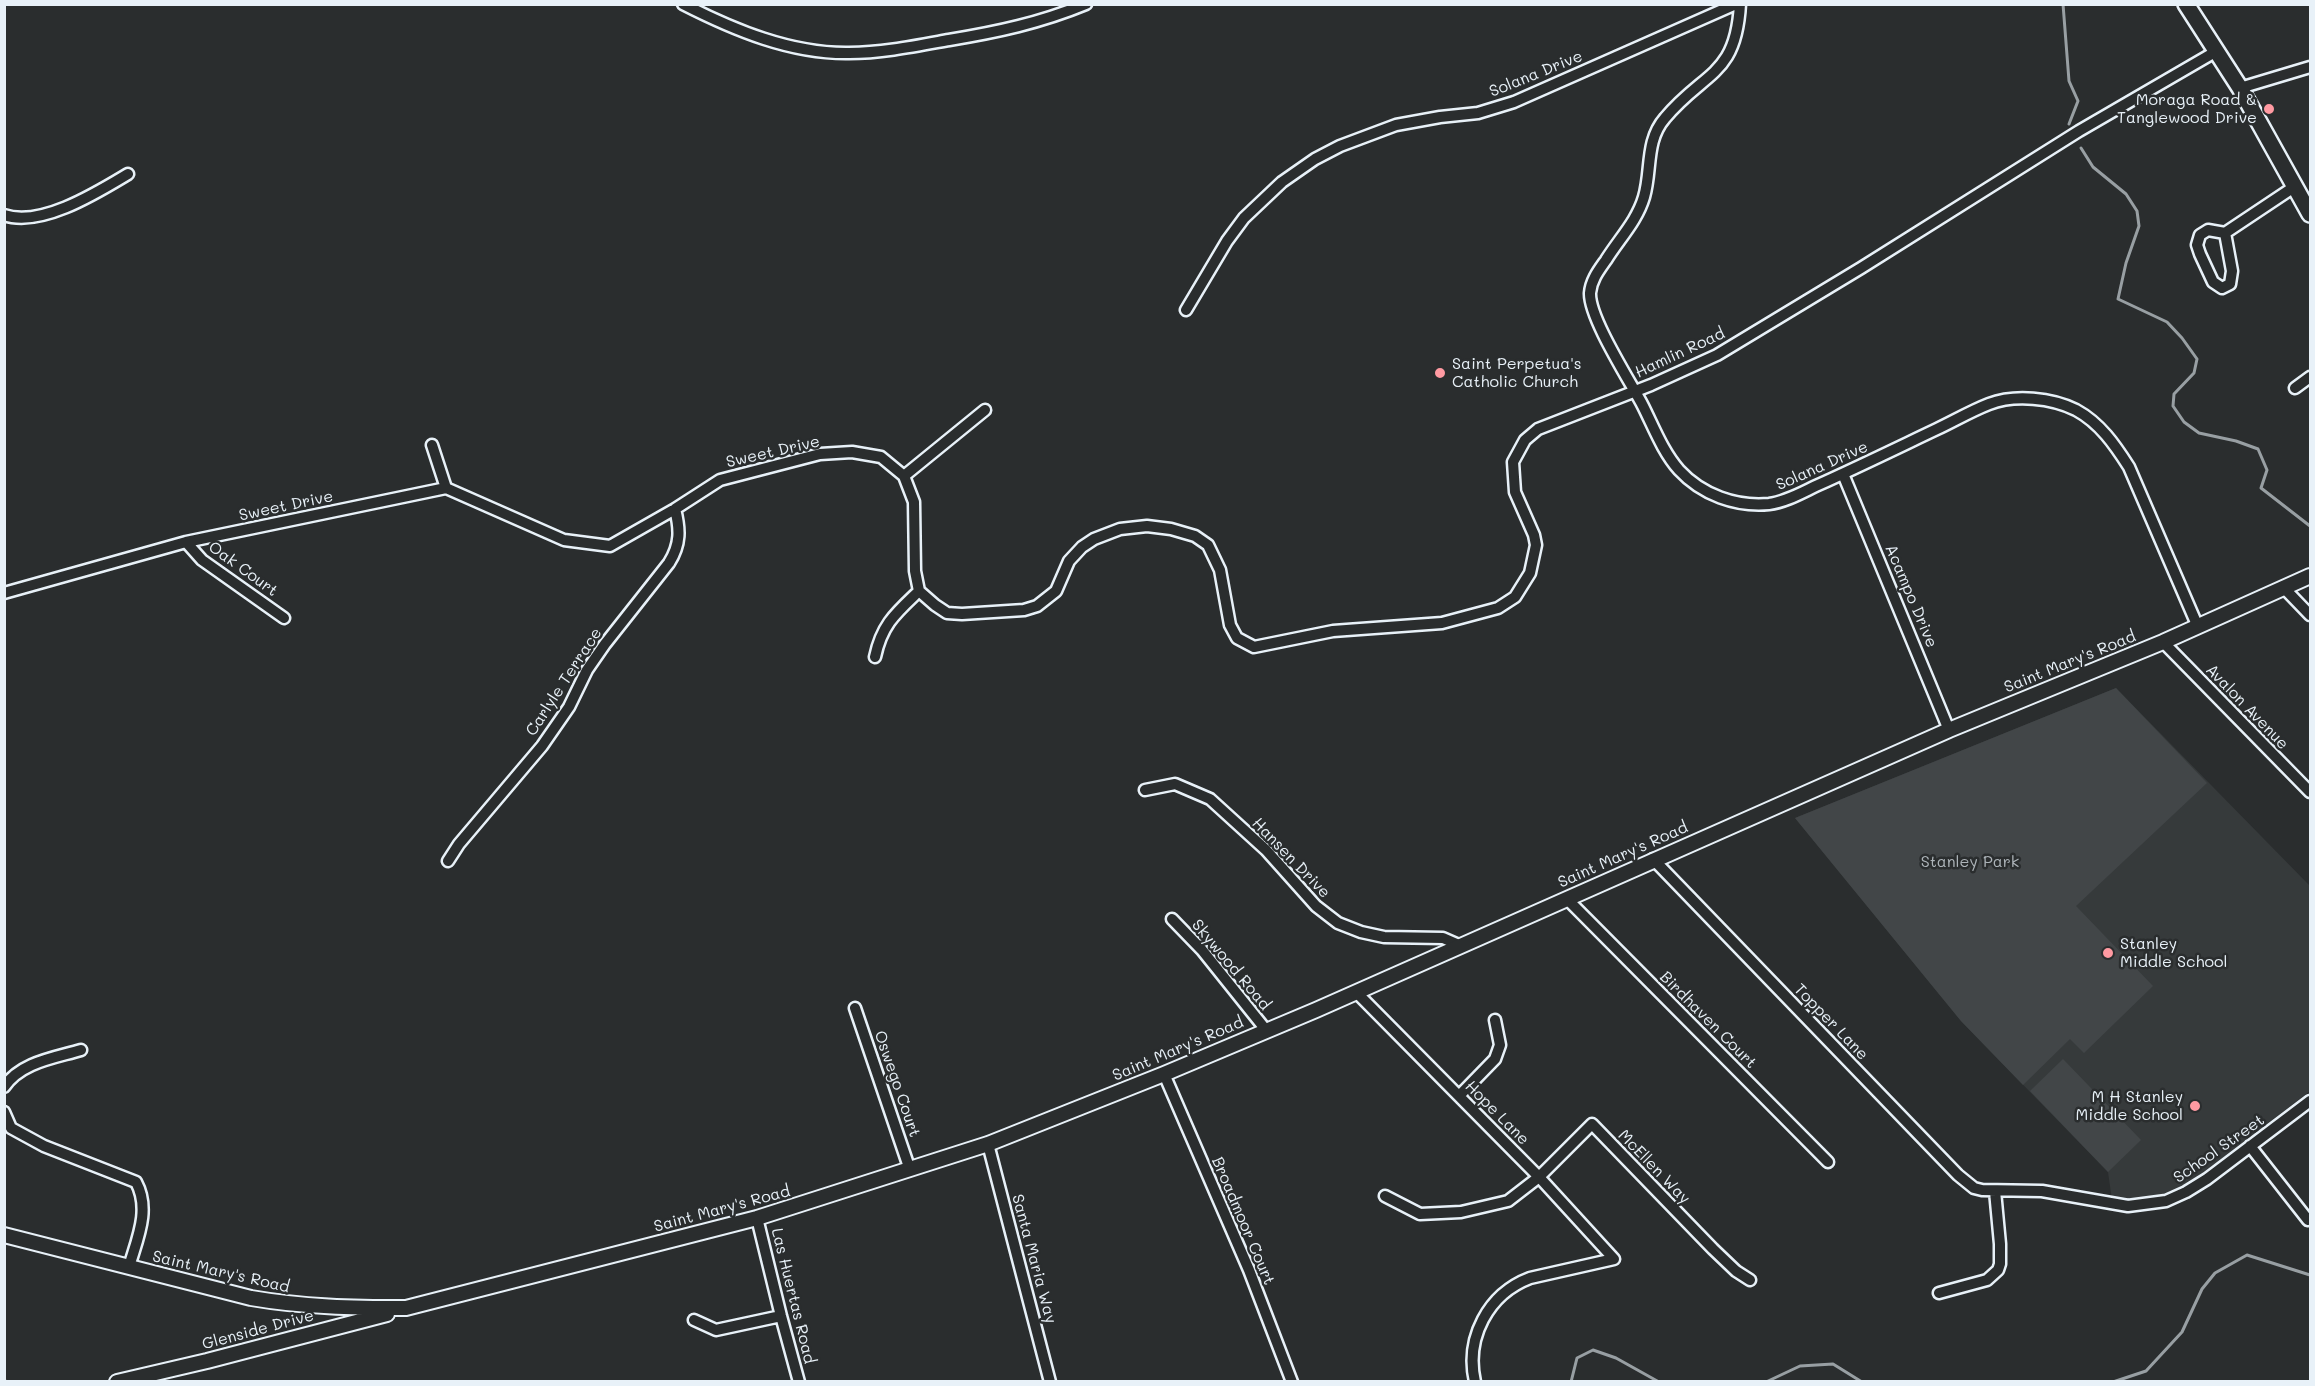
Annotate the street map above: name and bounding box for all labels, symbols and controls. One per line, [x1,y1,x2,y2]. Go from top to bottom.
street label: Solana Drive [1487,47,1585,101]
place label: Moraga Road & Tanglewood Drive [2117,90,2257,128]
marker: Moraga Road & Tanglewood Drive [2262,102,2276,116]
street label: Hamlin Road [1632,324,1728,382]
place label: Saint Perpetua's Catholic Church [1452,354,1581,392]
marker: Saint Perpetua's Catholic Church [1433,366,1447,380]
street label: Sweet Drive [724,432,822,472]
street label: Solana Drive [1773,437,1871,495]
street label: Sweet Drive [237,487,335,525]
street label: Oak Court [205,537,281,601]
street label: Acampo Drive [1881,542,1941,650]
street label: Carlyle Terrace [522,624,606,740]
street label: Saint Mary's Road [2001,627,2139,697]
street label: Avalon Avenue [2202,660,2292,754]
street label: Hansen Drive [1248,814,1334,902]
street label: Saint Mary's Road [1555,818,1691,892]
park label: Stanley Park [1921,852,2019,872]
street label: Skywood Road [1188,916,1274,1014]
place label: Stanley Middle School [2120,934,2227,972]
marker: Stanley Middle School [2101,946,2115,960]
street label: Birdhaven Court [1656,968,1760,1072]
street label: Topper Lane [1790,980,1872,1064]
street label: Saint Mary's Road [1110,1013,1246,1085]
street label: Oswego Court [870,1028,924,1140]
street label: Hope Lane [1461,1077,1533,1149]
place label: M H Stanley Middle School [2076,1087,2183,1125]
marker: M H Stanley Middle School [2188,1099,2202,1113]
street label: School Street [2170,1111,2268,1187]
street label: McEllen Way [1614,1126,1694,1208]
street label: Broadmoor Court [1207,1154,1279,1288]
street label: Saint Mary's Road [652,1182,792,1236]
street label: Santa Maria Way [1008,1192,1060,1326]
street label: Las Huertas Road [767,1226,819,1366]
street label: Saint Mary's Road [150,1247,292,1297]
street label: Glenside Drive [200,1306,316,1354]

